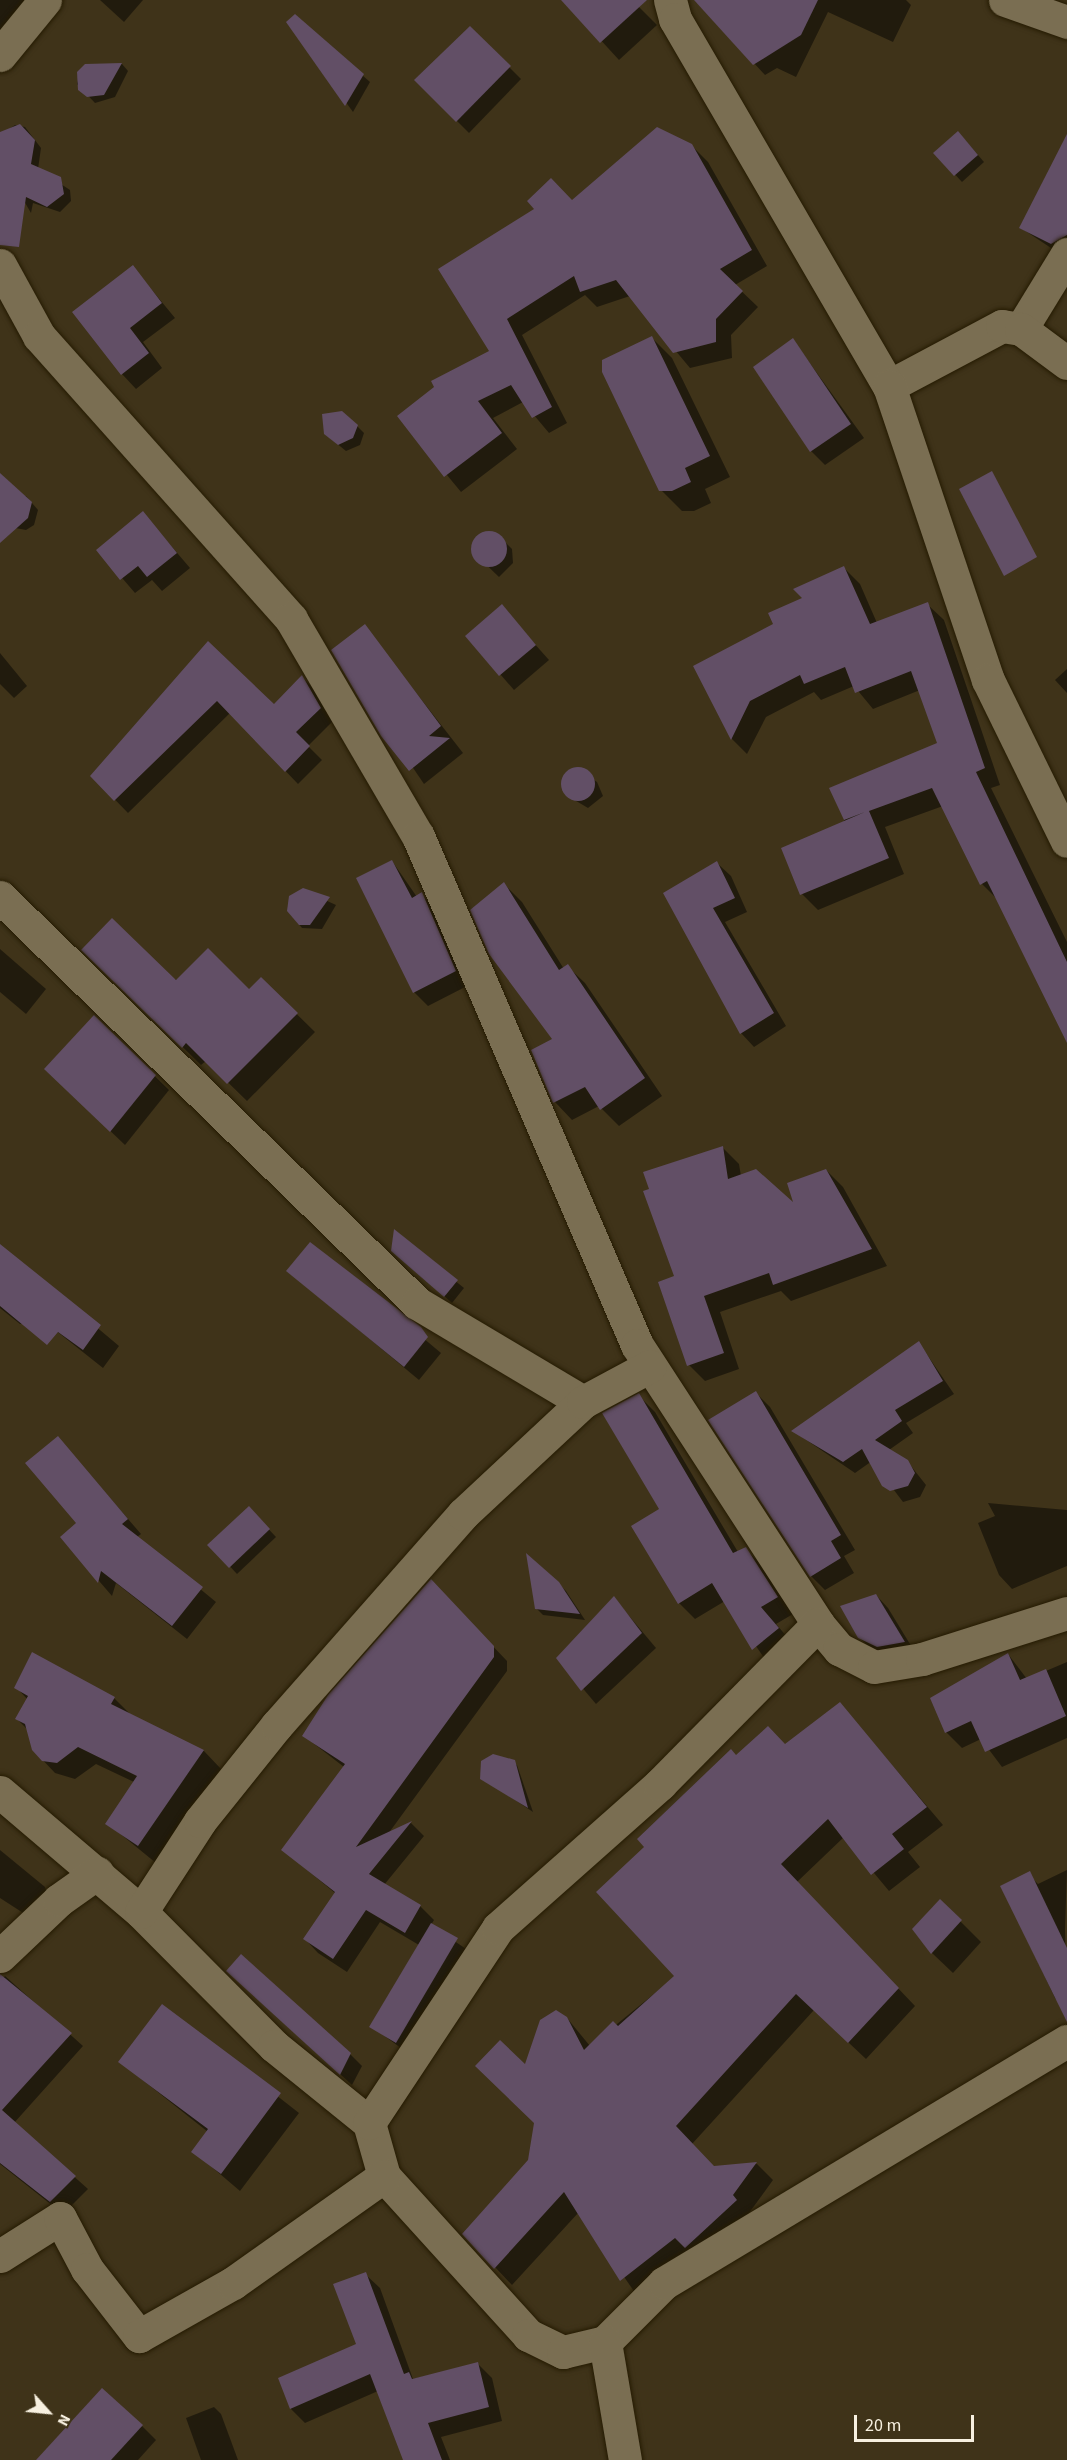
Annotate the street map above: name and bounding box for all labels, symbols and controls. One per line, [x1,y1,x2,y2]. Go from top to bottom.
north arrow [18,2382,78,2442]
scale bar [857,2403,977,2441]
text: N [52,2410,76,2430]
text: 20 m [865,2413,901,2438]

